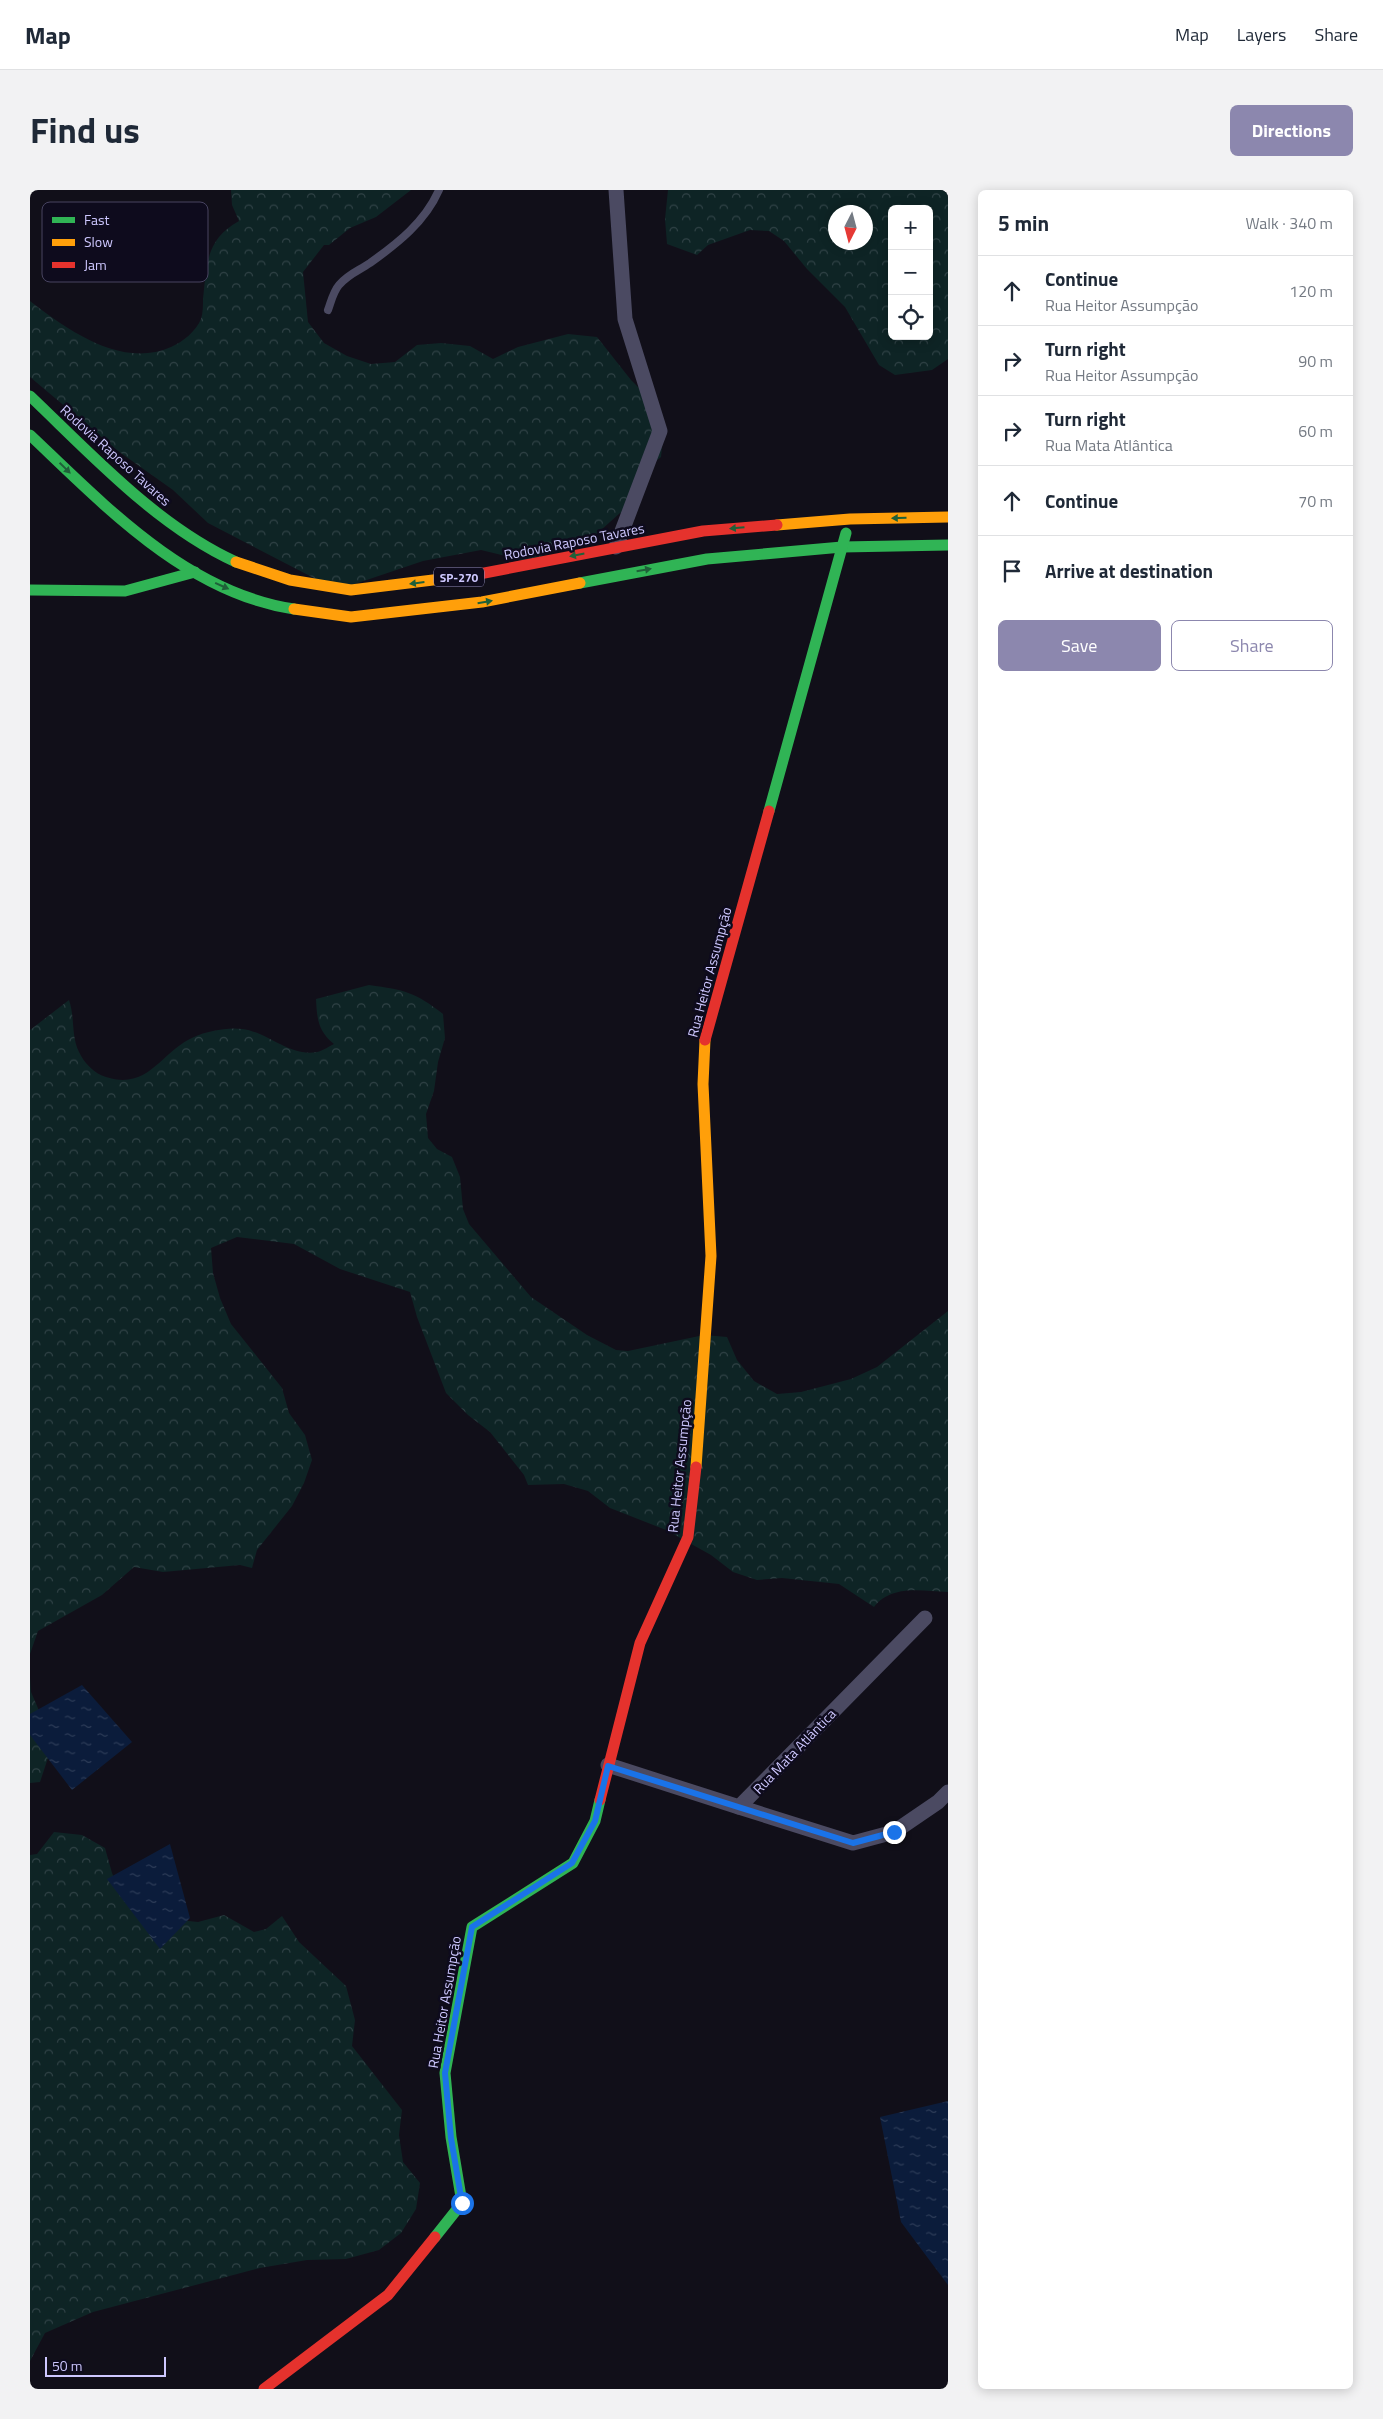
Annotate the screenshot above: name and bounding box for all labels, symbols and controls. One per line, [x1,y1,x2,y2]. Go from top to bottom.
text: Map [25,17,71,53]
text: Map [1175,21,1209,48]
text: Layers [1237,21,1286,48]
text: Share [1314,21,1358,48]
text: Find us [30,103,140,157]
button: Directions [1230,105,1353,156]
legend [42,202,208,282]
north arrow [828,205,873,250]
map controls [888,205,933,340]
button: + [888,205,933,250]
text: 5 min [998,207,1049,239]
text: Fast [84,209,109,230]
text: Walk · 340 m [1245,211,1333,235]
text: Slow [84,231,113,252]
button: − [888,250,933,295]
text: Jam [84,254,107,275]
text: Continue [1045,264,1118,293]
icon: ahead [998,277,1026,305]
text: 120 m [1289,279,1333,303]
text: Rua Heitor Assumpção [1045,293,1198,317]
button: locate [888,295,933,340]
text: Turn right [1045,334,1126,363]
icon: right [998,347,1026,375]
text: 90 m [1298,349,1333,373]
text: Rua Heitor Assumpção [1045,363,1198,387]
street label: Rodovia Raposo Tavares [56,399,176,511]
text: Turn right [1045,404,1126,433]
icon: right [998,417,1026,445]
text: 60 m [1298,419,1333,443]
text: Rua Mata Atlântica [1045,433,1173,457]
one-way arrow [59,462,71,474]
text: Continue [1045,486,1118,515]
icon: ahead [998,487,1026,515]
text: 70 m [1298,489,1333,513]
one-way arrow [891,514,907,522]
street label: Rodovia Raposo Tavares [502,517,646,565]
one-way arrow [729,525,745,533]
one-way arrow [569,551,585,559]
text: Arrive at destination [1045,556,1213,585]
icon: arrive [998,557,1026,585]
one-way arrow [636,566,652,574]
road number: SP-270 [434,568,484,587]
one-way arrow [409,579,425,587]
one-way arrow [215,582,229,590]
one-way arrow [477,597,493,605]
button: Save [998,620,1161,671]
button: Share [1171,620,1333,671]
street label: Rua Heitor Assumpção [681,904,737,1040]
street label: Rua Heitor Assumpção [662,1398,696,1534]
street label: Rua Mata Atlântica [748,1704,840,1798]
route end [883,1821,906,1844]
street label: Rua Heitor Assumpção [422,1934,466,2070]
route start [451,2192,474,2215]
scale bar [45,2354,166,2377]
text: 50 m [52,2355,82,2376]

